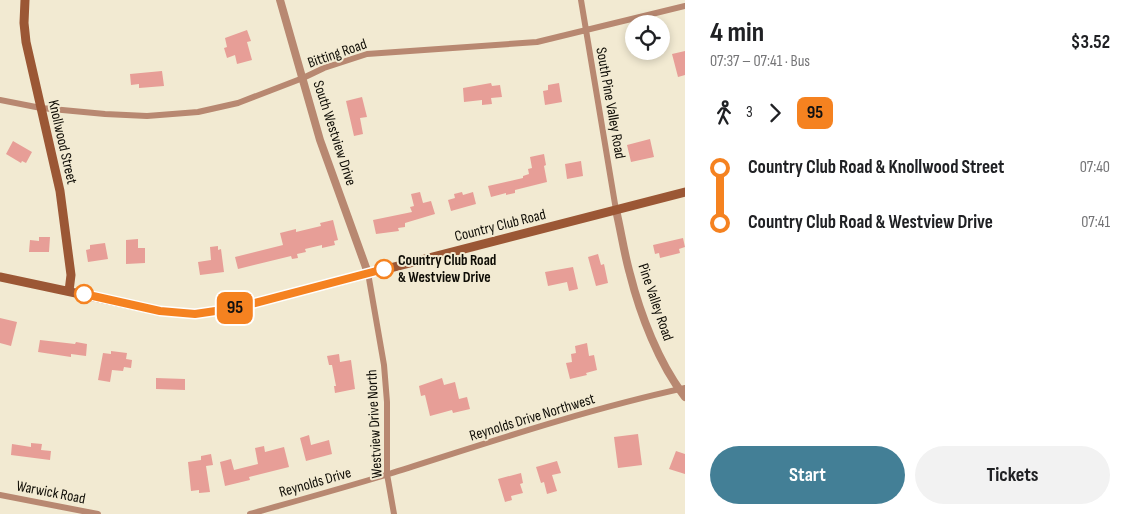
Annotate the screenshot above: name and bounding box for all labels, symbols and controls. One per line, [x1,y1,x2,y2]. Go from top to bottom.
map controls [625,15,670,60]
button: locate [625,15,670,60]
text: 4 min [710,16,764,49]
text: $3.52 [1071,31,1110,54]
street label: Bitting Road [305,35,369,72]
street label: South Pine Valley Road [591,46,630,160]
text: 07:37 – 07:41 · Bus [710,52,810,71]
street label: South Westview Drive [309,78,360,188]
street label: Knollwood Street [44,98,82,187]
icon: walk [710,99,738,127]
icon: forward [761,99,789,127]
text: 95 [807,102,823,123]
text: 3 [746,103,753,122]
text: Country Club Road & Knollwood Street [748,156,1004,179]
text: 07:40 [1080,158,1110,177]
street label: Country Club Road [453,205,548,246]
text: Country Club Road & Westview Drive [748,211,993,234]
text: 07:41 [1081,213,1110,232]
place label: Country Club Road & Westview Drive [398,251,496,287]
marker: Country Club Road & Westview Drive [374,259,394,279]
street label: Pine Valley Road [633,261,678,343]
unlabelled marker [74,284,94,304]
line badge: 95 [212,292,258,324]
text: 95 [227,297,243,318]
street label: Westview Drive North [362,369,387,479]
street label: Reynolds Drive Northwest [467,389,598,446]
button: Start [710,446,905,504]
button: Tickets [915,446,1110,504]
street label: Reynolds Drive [277,463,353,502]
street label: Warwick Road [15,476,87,508]

